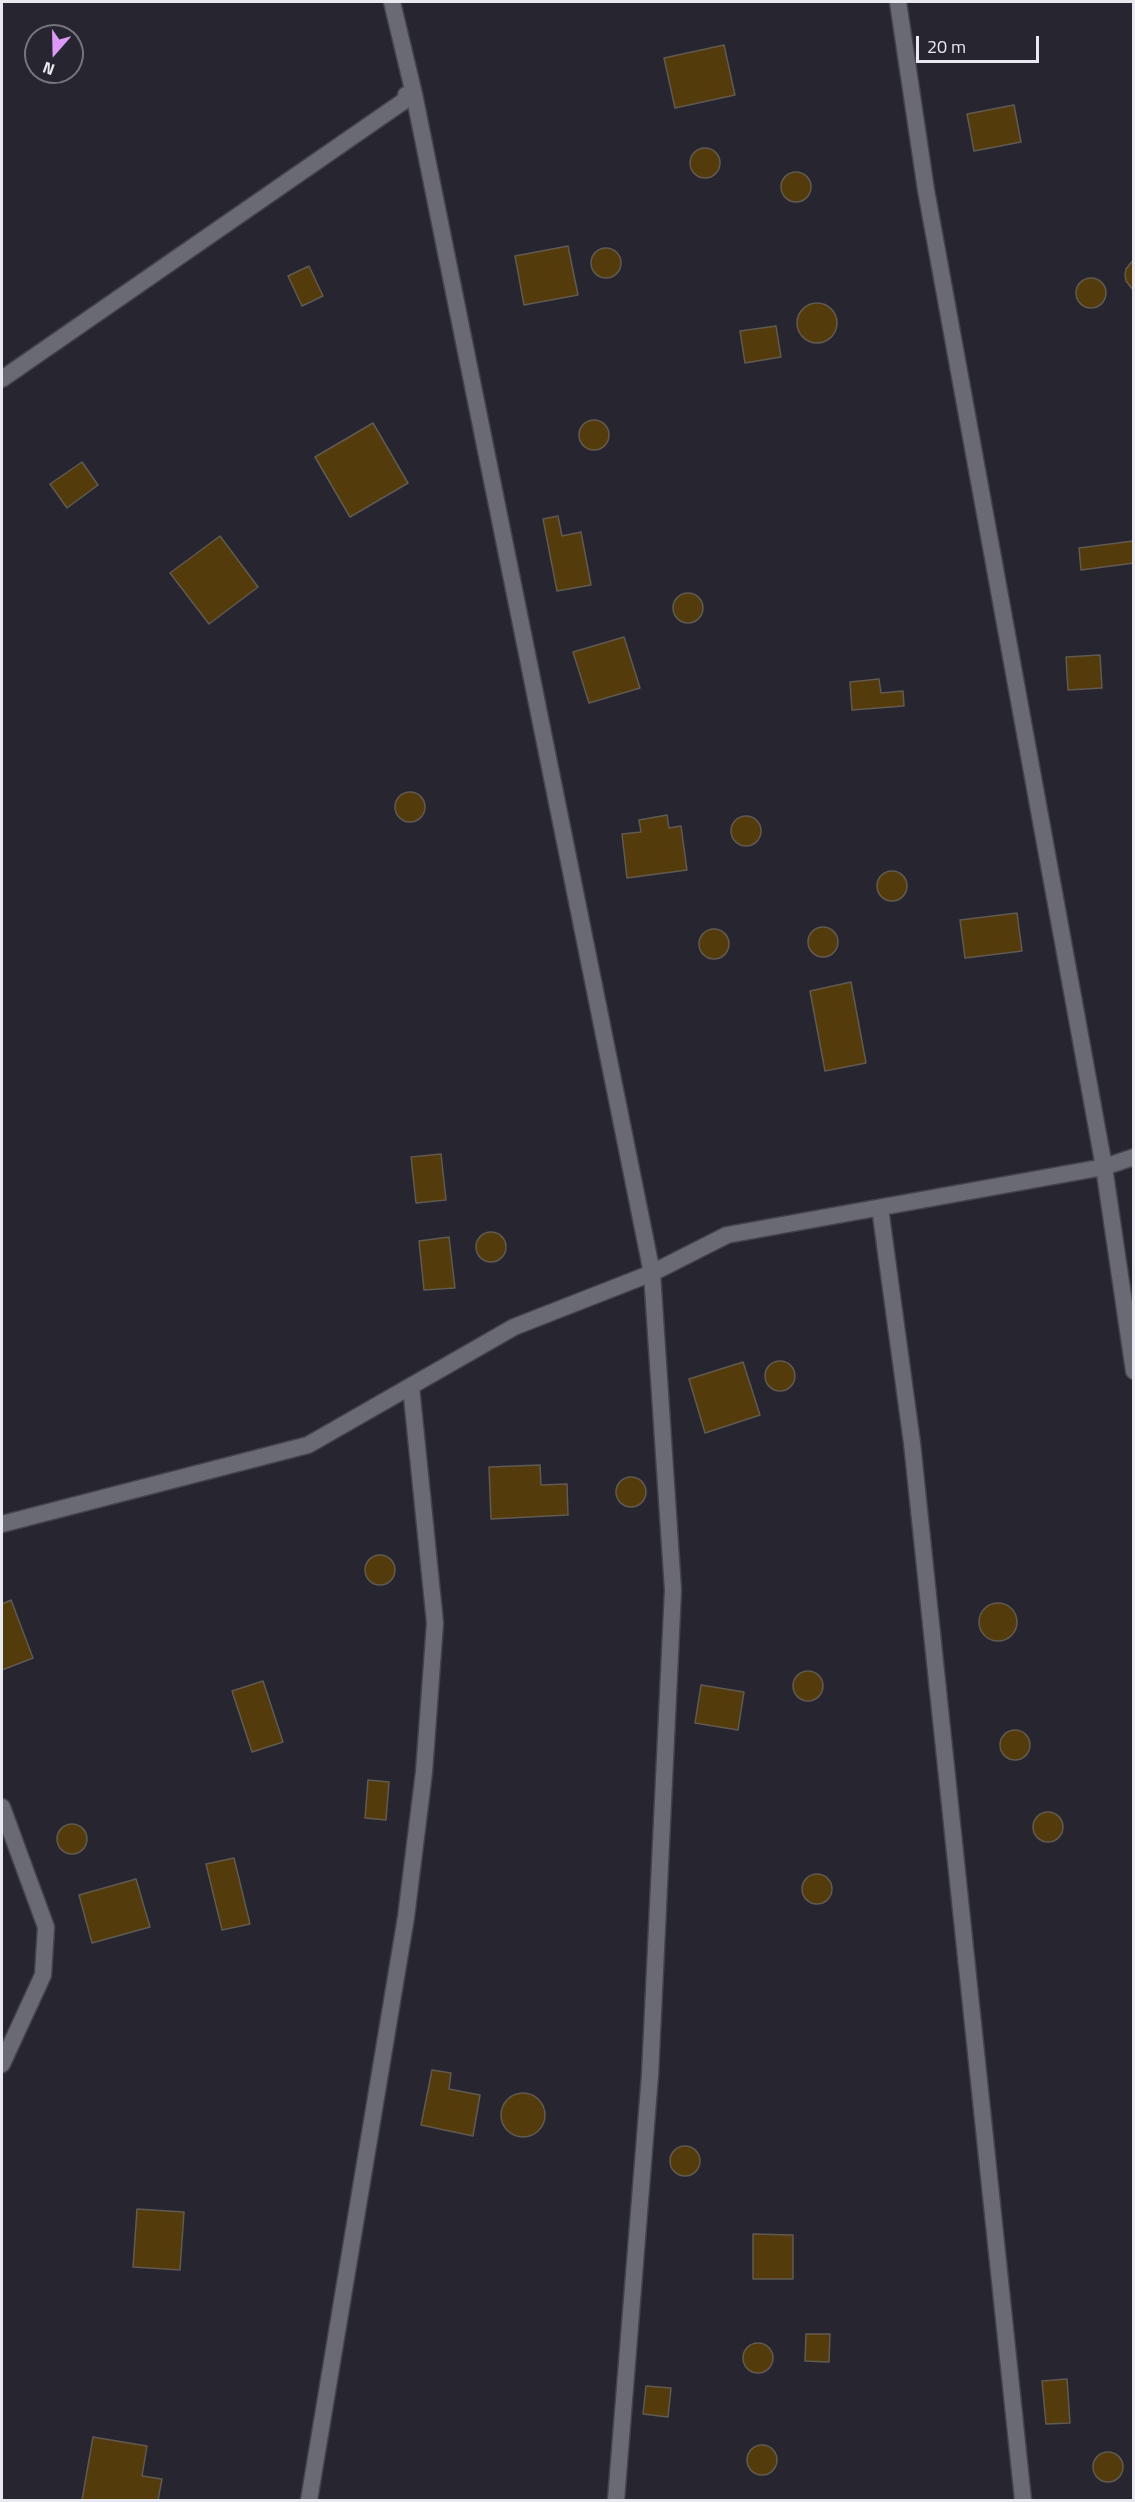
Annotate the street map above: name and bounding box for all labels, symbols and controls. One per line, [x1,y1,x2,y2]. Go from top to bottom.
north arrow [24,24,84,84]
scale bar [919,24,1042,62]
text: 20 m [927,33,966,60]
text: N [39,56,58,82]

